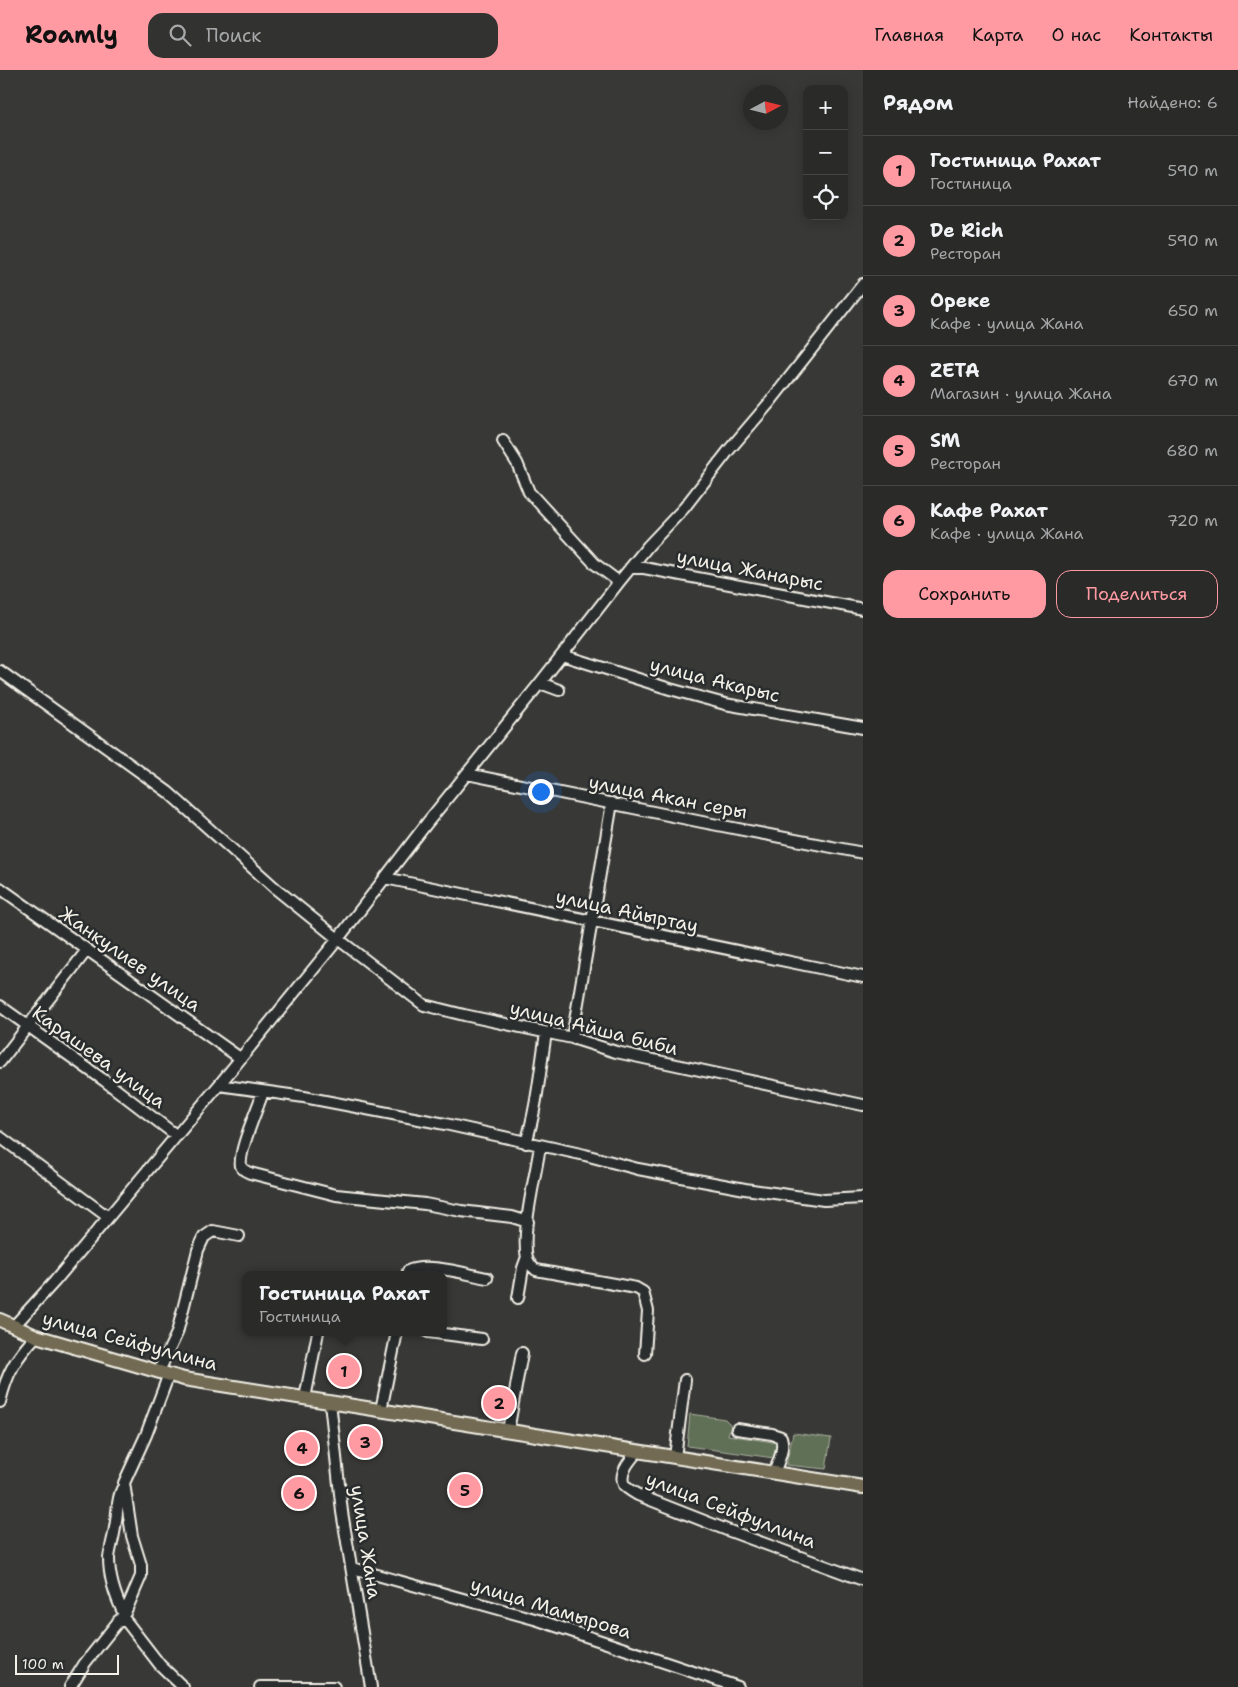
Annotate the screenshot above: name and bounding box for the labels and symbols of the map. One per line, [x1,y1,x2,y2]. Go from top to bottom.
north arrow [743,85,788,130]
street label: улица Жанарыс [675,544,825,596]
street label: улица Акарыс [647,652,783,708]
street label: улица Акан серы [586,769,750,825]
your location [528,779,554,805]
street label: улица Айыртау [553,884,701,938]
street label: Жанкулиев улица [54,901,206,1017]
street label: улица Айша биби [507,995,681,1061]
street label: Карашева улица [27,1000,171,1114]
street label: улица Сейфуллина [40,1306,220,1376]
pin: 1 [328,1352,360,1390]
pin: 2 [483,1384,515,1422]
pin: 3 [349,1423,381,1461]
pin: 4 [286,1429,318,1467]
street label: улица Сейфуллина [642,1466,820,1554]
pin: 5 [449,1471,481,1509]
pin: 6 [283,1474,315,1512]
street label: улица Жана [345,1483,387,1601]
street label: улица Мамырова [468,1572,635,1644]
scale bar [15,1652,119,1675]

